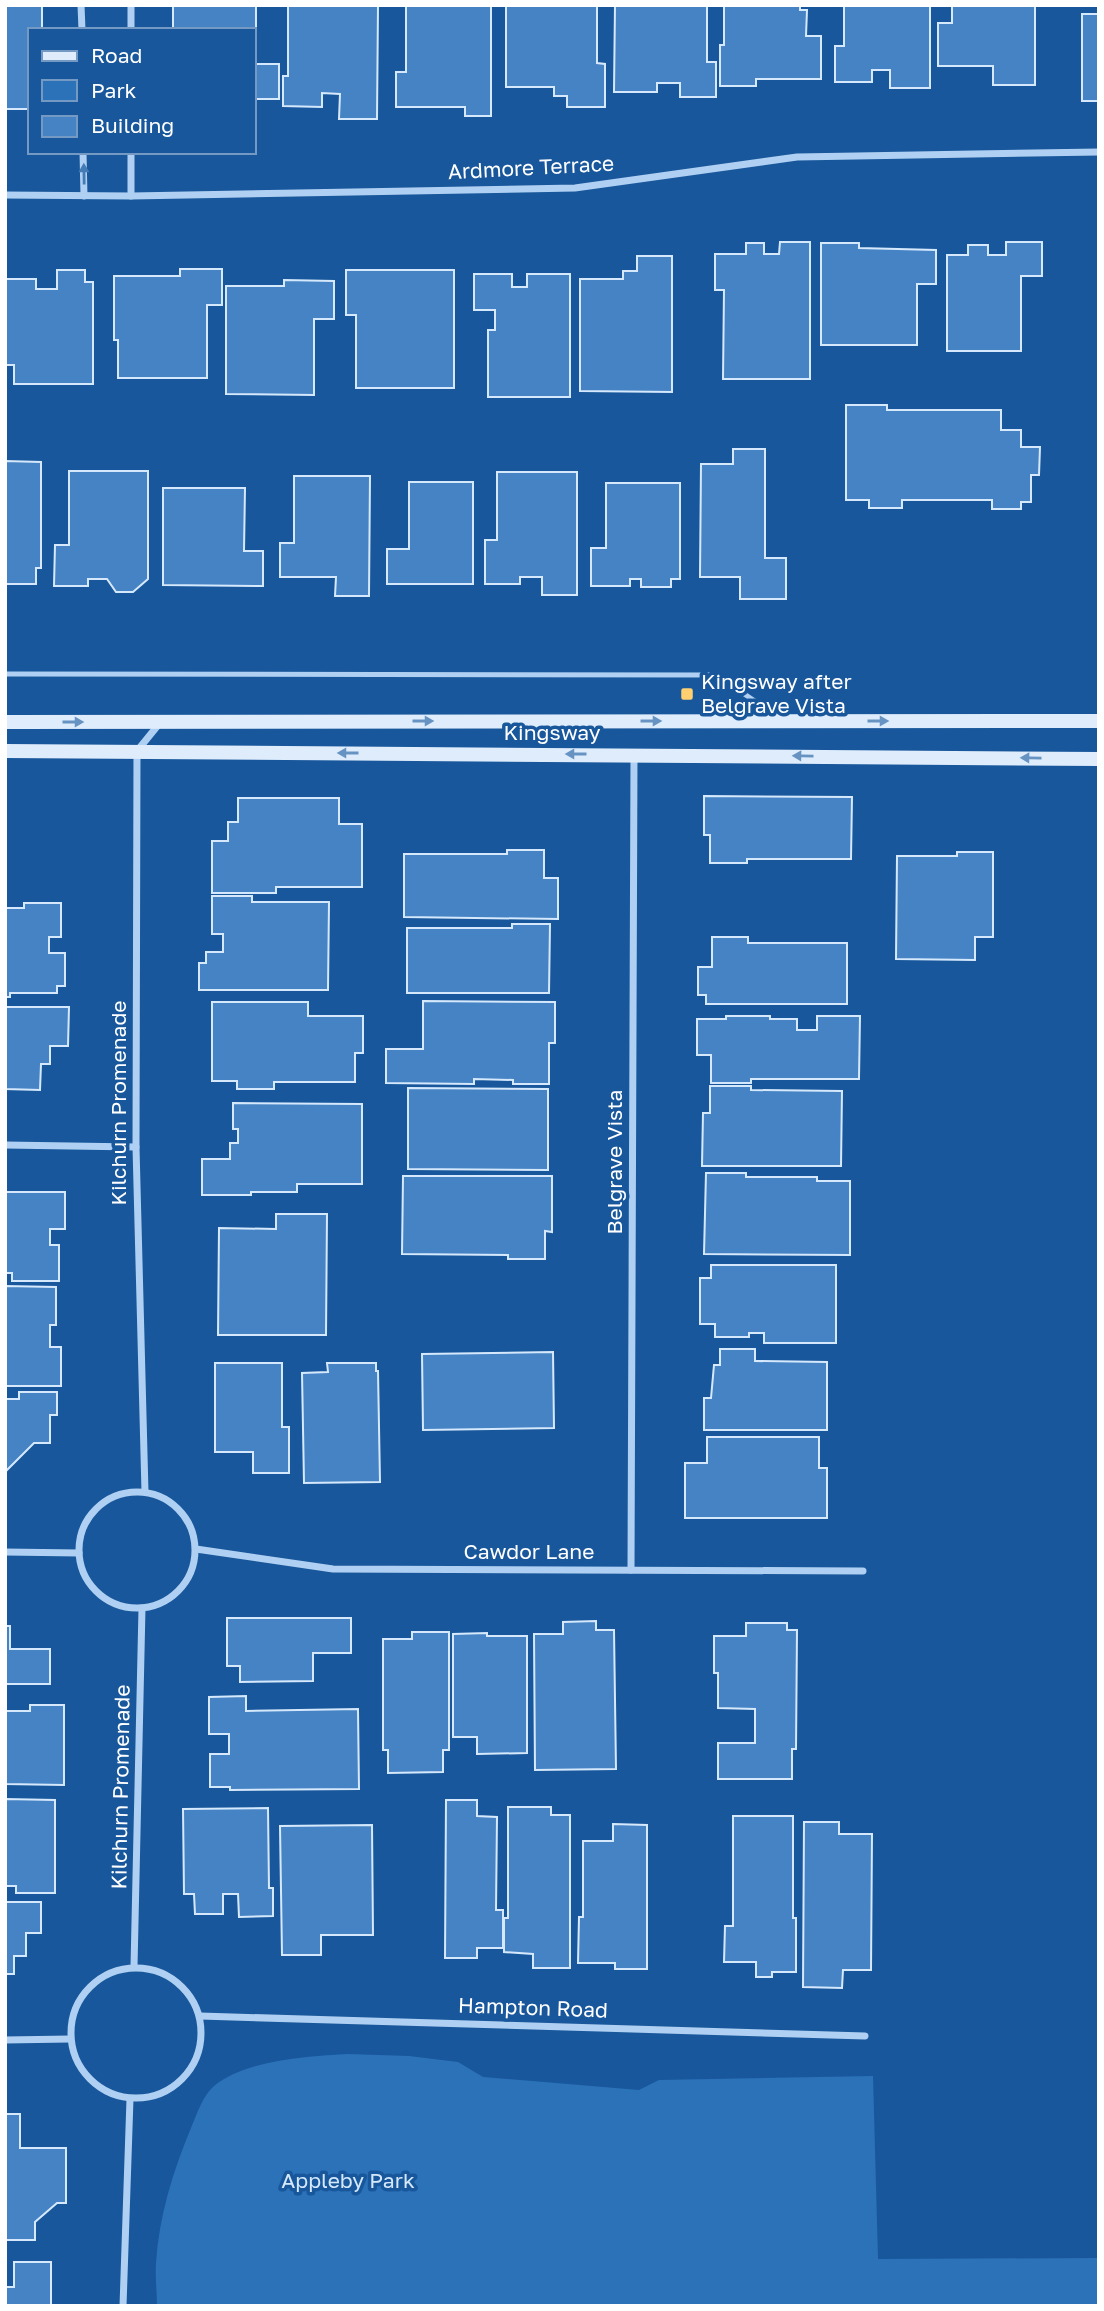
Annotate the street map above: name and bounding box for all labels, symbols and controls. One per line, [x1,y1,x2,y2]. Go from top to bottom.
legend [28,28,256,154]
text: Road [91,42,142,68]
text: Park [91,77,137,103]
text: Building [91,112,174,138]
street label: Ardmore Terrace [447,150,615,184]
one-way arrow [78,163,90,185]
place label: Kingsway after Belgrave Vista [701,668,852,718]
marker: Kingsway after Belgrave Vista [679,686,695,702]
one-way arrow [413,715,435,727]
one-way arrow [640,715,662,727]
one-way arrow [868,715,890,727]
one-way arrow [63,716,85,728]
street label: Kingsway [504,719,601,745]
one-way arrow [337,747,359,758]
one-way arrow [564,748,586,760]
one-way arrow [792,750,814,762]
one-way arrow [1019,752,1041,764]
street label: Kilchurn Promenade [105,1000,131,1206]
street label: Belgrave Vista [601,1090,627,1234]
street label: Cawdor Lane [464,1538,594,1564]
street label: Kilchurn Promenade [105,1684,135,1890]
street label: Hampton Road [458,1991,608,2023]
park label: Appleby Park [281,2167,415,2193]

